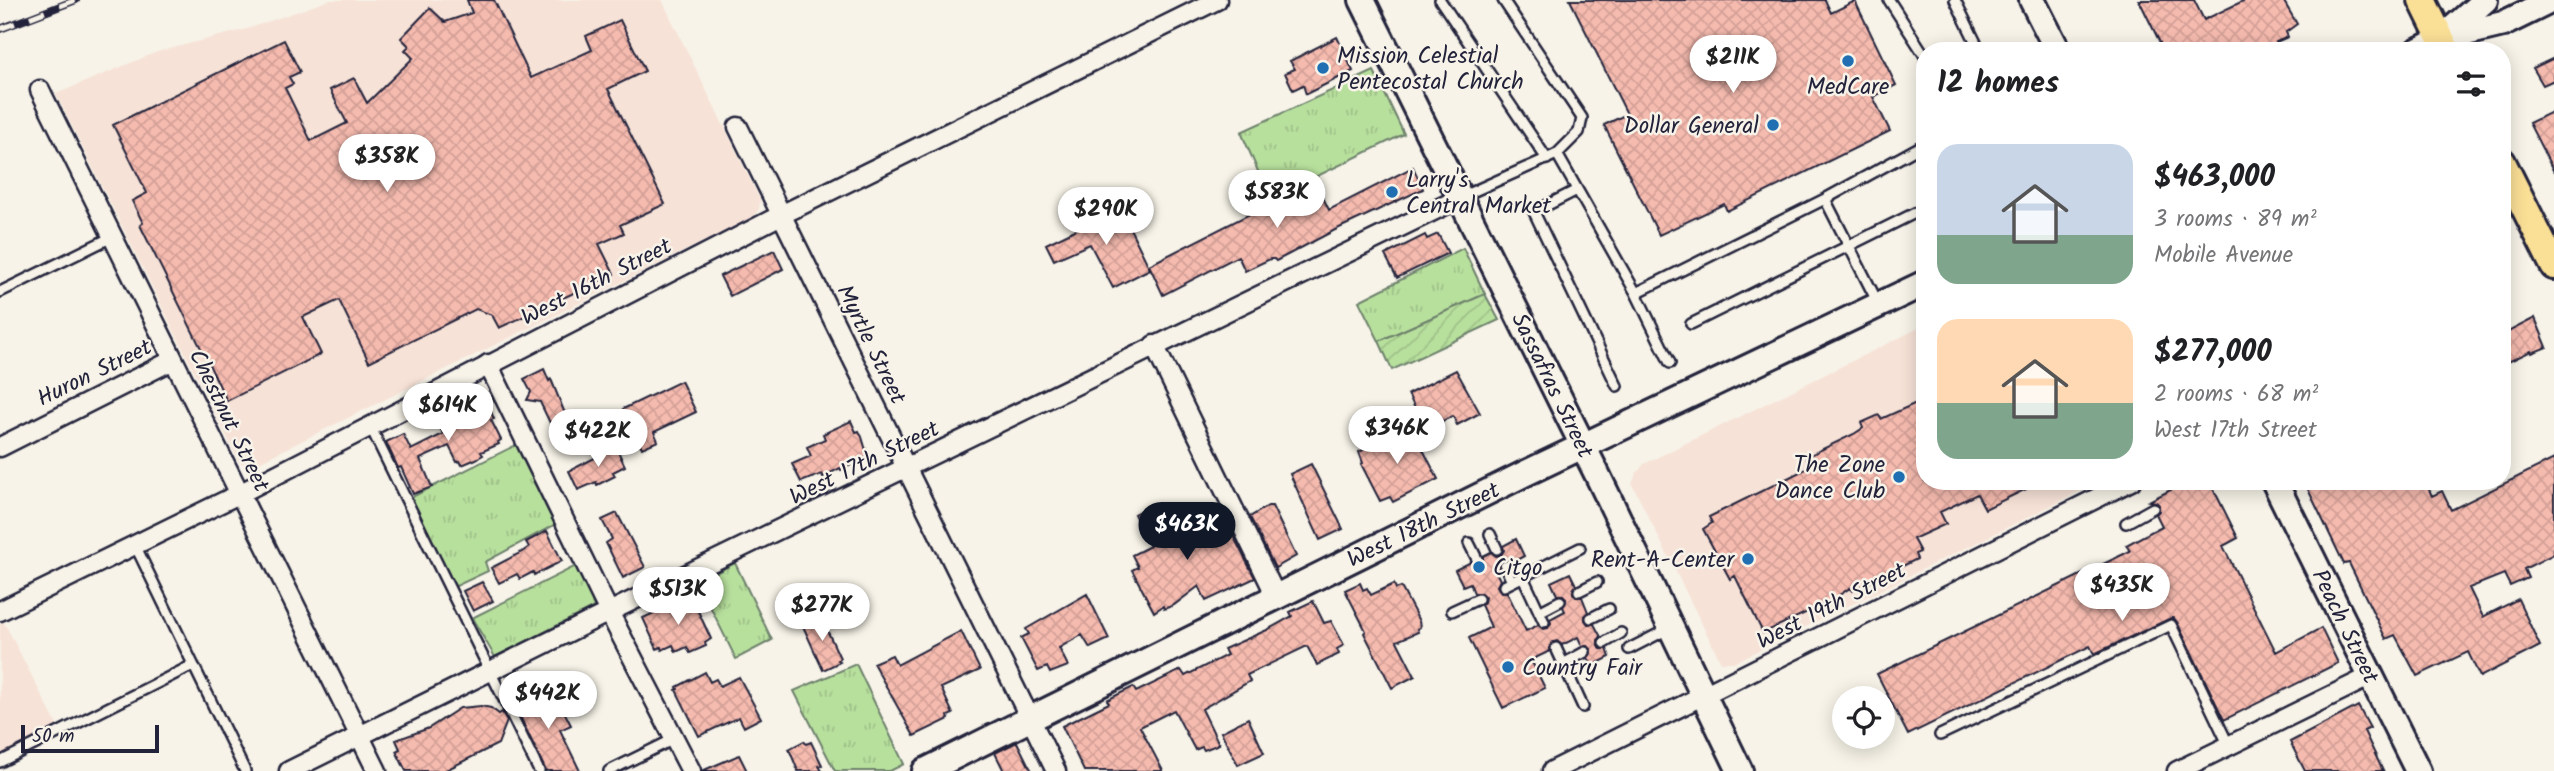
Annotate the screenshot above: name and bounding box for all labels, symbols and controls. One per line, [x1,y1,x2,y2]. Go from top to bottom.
pin: $211K [1684,36,1782,95]
place label: Mission Celestial Pentecostal Church [1337,39,1524,101]
text: $211K [1706,40,1760,76]
marker: MedCare [1840,53,1856,69]
marker: Mission Celestial Pentecostal Church [1315,60,1331,76]
text: 12 homes [1937,60,2059,108]
icon: filters [2452,65,2490,103]
place label: MedCare [1807,70,1889,106]
place label: Dollar General [1624,109,1759,145]
marker: Dollar General [1765,117,1781,133]
pin: $358K [338,134,436,194]
text: $358K [354,139,420,175]
text: $463,000 [2154,154,2275,202]
place label: Larry's Central Market [1406,163,1552,225]
pin: $583K [1228,170,1326,230]
icon: home [1993,172,2077,256]
text: $583K [1244,175,1310,211]
marker: Larry's Central Market [1384,184,1400,200]
pin: $290K [1057,188,1155,247]
text: $290K [1074,192,1138,228]
text: 3 rooms · 89 m² [2154,202,2317,238]
street label: West 16th Street [515,229,680,336]
text: Mobile Avenue [2154,238,2293,274]
street label: Myrtle Street [826,279,915,412]
street label: Sassafras Street [1500,307,1602,466]
text: $277,000 [2154,329,2272,377]
street label: Huron Street [31,330,160,417]
street label: Chestnut Street [178,343,279,499]
icon: home [1993,347,2077,431]
text: 2 rooms · 68 m² [2154,377,2318,413]
pin: $614K [399,384,497,443]
text: $614K [418,388,478,424]
pin: $346K [1348,406,1446,466]
pin: $422K [549,410,647,469]
street label: West 17th Street [784,411,947,516]
text: $346K [1364,411,1430,447]
text: West 17th Street [2154,413,2317,449]
text: $422K [565,414,631,450]
place label: The Zone Dance Club [1775,448,1885,510]
marker: The Zone Dance Club [1891,469,1907,485]
street label: West 18th Street [1341,473,1507,578]
pin: $463K [1138,503,1236,562]
text: $463K [1154,507,1220,543]
place label: Rent-A-Center [1591,543,1735,579]
place label: Citgo [1493,551,1543,587]
marker: Rent-A-Center [1740,551,1756,567]
street label: West 19th Street [1751,553,1914,660]
marker: Citgo [1471,559,1487,575]
street label: Peach Street [2301,563,2388,691]
pin: $435K [2073,564,2171,623]
pin: $513K [629,568,727,627]
text: $435K [2090,568,2154,604]
text: $513K [649,572,707,608]
pin: $277K [773,584,871,643]
text: $277K [791,588,853,624]
place label: Country Fair [1522,651,1643,687]
marker: Country Fair [1500,659,1516,675]
pin: $442K [499,672,597,731]
text: $442K [515,676,581,712]
map controls [1832,686,1895,749]
button: locate [1832,686,1895,749]
scale bar [21,722,159,754]
text: 50 m [32,722,74,752]

